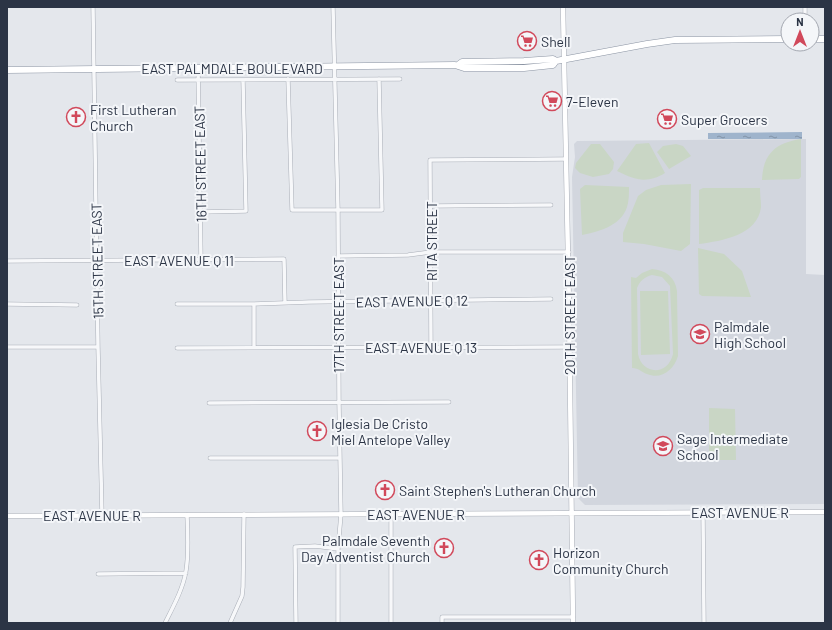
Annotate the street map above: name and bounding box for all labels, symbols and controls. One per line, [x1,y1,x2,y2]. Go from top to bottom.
north arrow [780,12,820,52]
text: N [796,15,804,28]
supermarket icon: Shell [516,30,538,52]
place label: Shell [541,33,571,50]
street label: EAST PALMDALE BOULEVARD [141,60,323,77]
supermarket icon: 7-Eleven [541,90,563,112]
place label: 7-Eleven [566,93,619,110]
place label: First Lutheran Church [90,101,176,134]
church icon: First Lutheran Church [65,106,87,128]
street label: 16TH STREET EAST [190,106,210,222]
supermarket icon: Super Grocers [656,108,678,130]
place label: Super Grocers [681,111,768,128]
street label: RITA STREET [423,201,440,281]
street label: 15TH STREET EAST [87,203,107,319]
street label: EAST AVENUE Q 11 [124,252,234,269]
street label: 20TH STREET EAST [561,255,578,375]
street label: 17TH STREET EAST [330,257,347,373]
street label: EAST AVENUE Q 12 [356,292,468,310]
place label: Palmdale High School [714,318,786,351]
school or university icon: Palmdale High School [689,323,711,345]
street label: EAST AVENUE Q 13 [365,339,477,356]
place label: Iglesia De Cristo Miel Antelope Valley [331,415,451,448]
church icon: Iglesia De Cristo Miel Antelope Valley [306,420,328,442]
place label: Sage Intermediate School [677,430,788,463]
school or university icon: Sage Intermediate School [652,435,674,457]
church icon: Saint Stephen's Lutheran Church [374,479,396,501]
place label: Saint Stephen's Lutheran Church [399,482,596,499]
street label: EAST AVENUE R [691,504,789,521]
street label: EAST AVENUE R [367,506,465,523]
street label: EAST AVENUE R [43,507,141,524]
place label: Palmdale Seventh Day Adventist Church [301,532,430,565]
church icon: Palmdale Seventh Day Adventist Church [433,537,455,559]
place label: Horizon Community Church [553,544,669,577]
church icon: Horizon Community Church [528,549,550,571]

